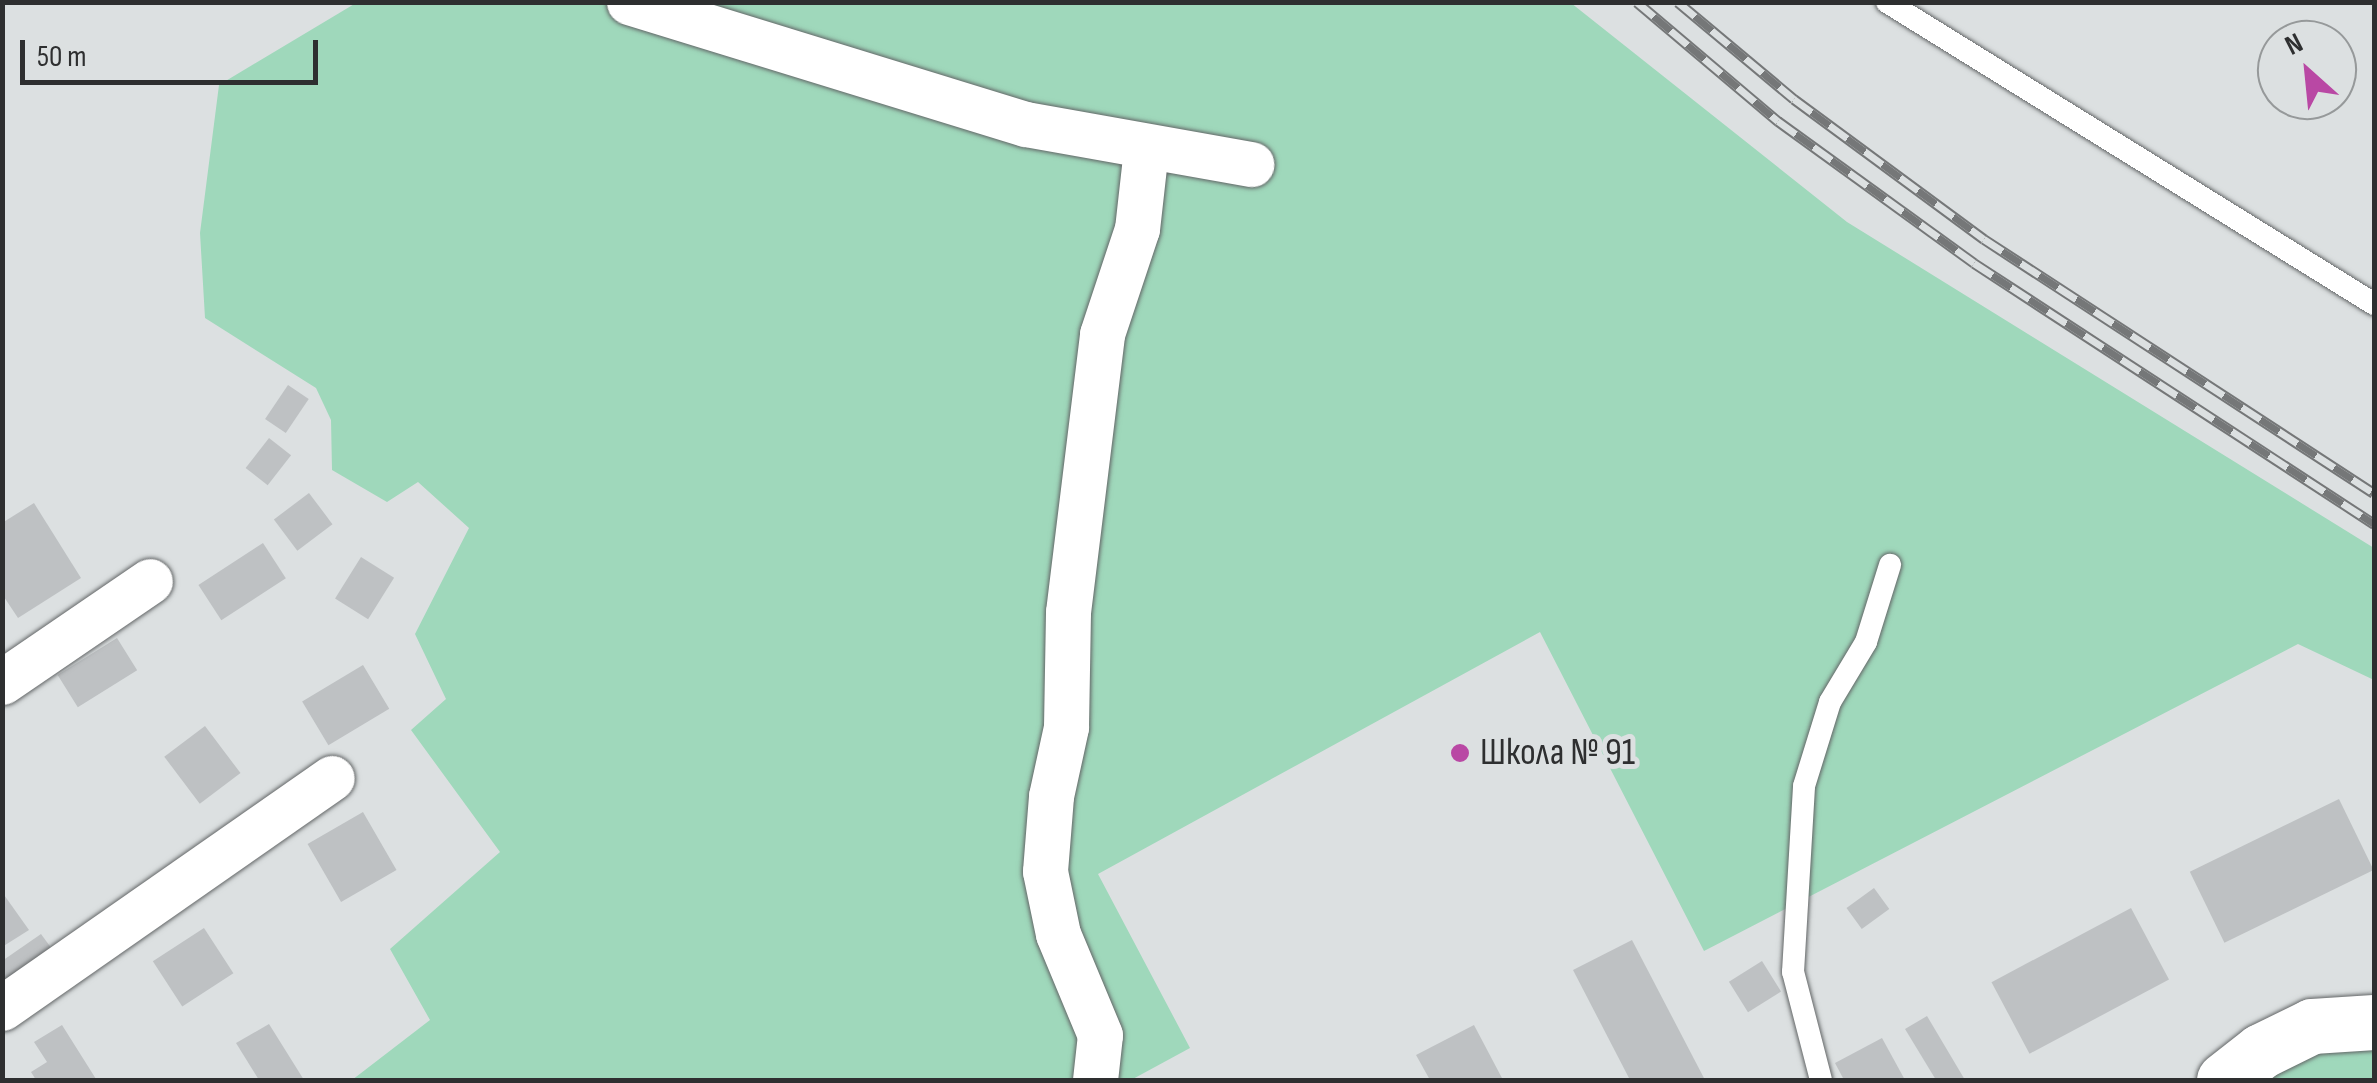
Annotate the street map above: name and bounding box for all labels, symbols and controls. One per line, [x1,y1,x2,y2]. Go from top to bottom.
scale bar [25,20,322,82]
north arrow [2257,20,2357,120]
text: N [2280,27,2308,63]
text: 50 m [37,39,86,75]
place label: Школа № 91 [1480,730,1635,776]
marker: Школа № 91 [1449,742,1471,764]

